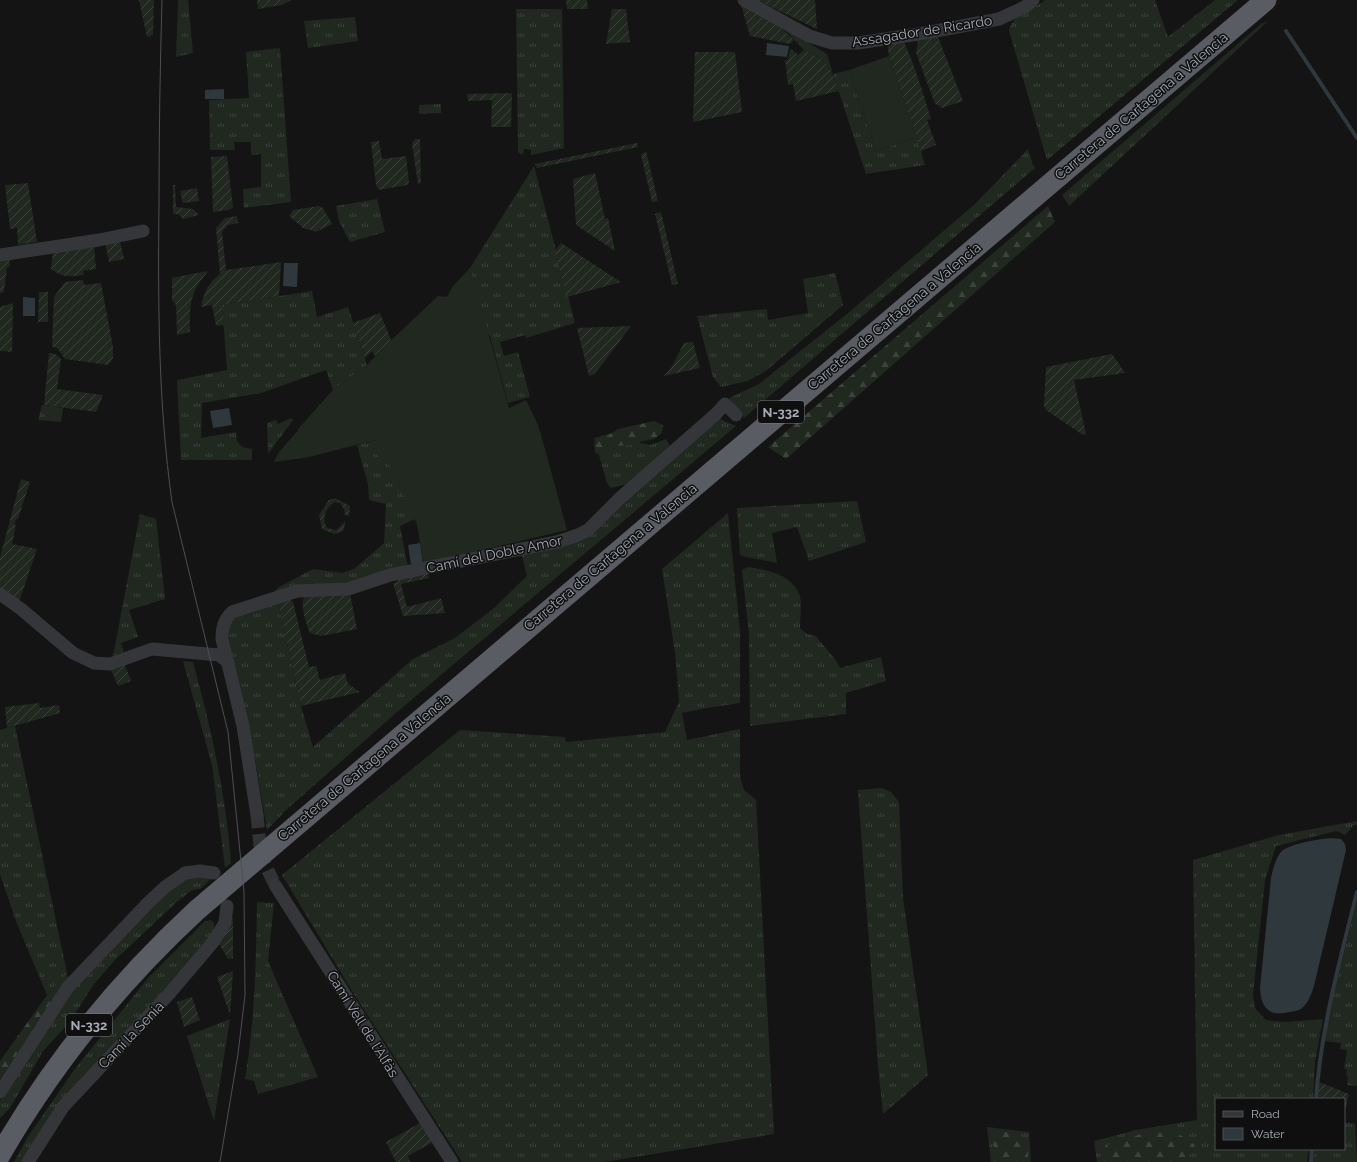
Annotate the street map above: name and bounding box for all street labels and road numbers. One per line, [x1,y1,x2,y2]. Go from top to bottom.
street label: Assagador de Ricardo [851,12,993,50]
street label: Carretera de Cartagena a Valencia [1051,29,1231,183]
street label: Carretera de Cartagena a Valencia [804,239,984,393]
road number: N-332 [758,401,804,423]
street label: Carretera de Cartagena a Valencia [520,480,700,634]
street label: Camí del Doble Amor [425,532,563,576]
street label: Carretera de Cartagena a Valencia [274,690,454,844]
street label: Camí Vell de l'Alfàs [324,968,402,1080]
street label: Camí la Senia [95,998,167,1072]
road number: N-332 [66,1014,112,1036]

